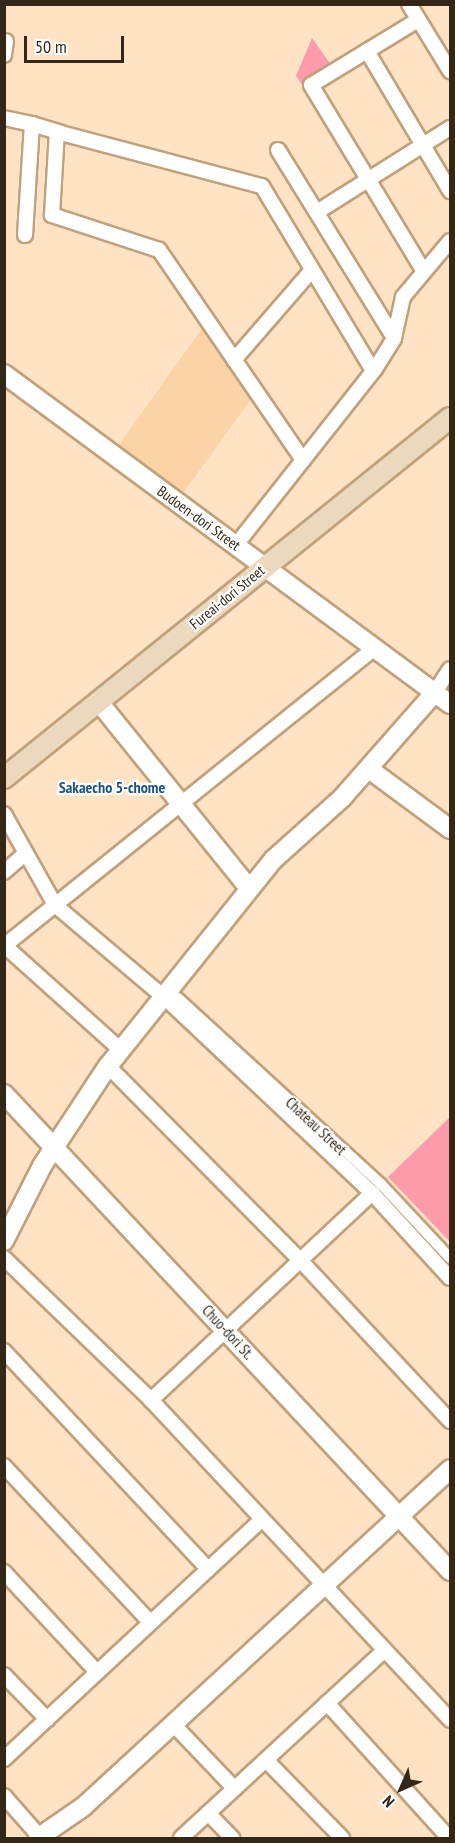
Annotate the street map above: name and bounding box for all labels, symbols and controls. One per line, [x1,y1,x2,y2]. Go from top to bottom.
scale bar [27,24,128,62]
text: 50 m [35,35,67,58]
street label: Budoen-dori Street [154,482,244,554]
street label: Fureai-dori Street [186,561,268,633]
district label: Sakaecho 5-chome [59,777,165,797]
street label: Chateau Street [282,1093,350,1159]
street label: Chuo-dori St. [198,1301,258,1363]
north arrow [371,1759,431,1819]
text: N [378,1792,398,1812]

